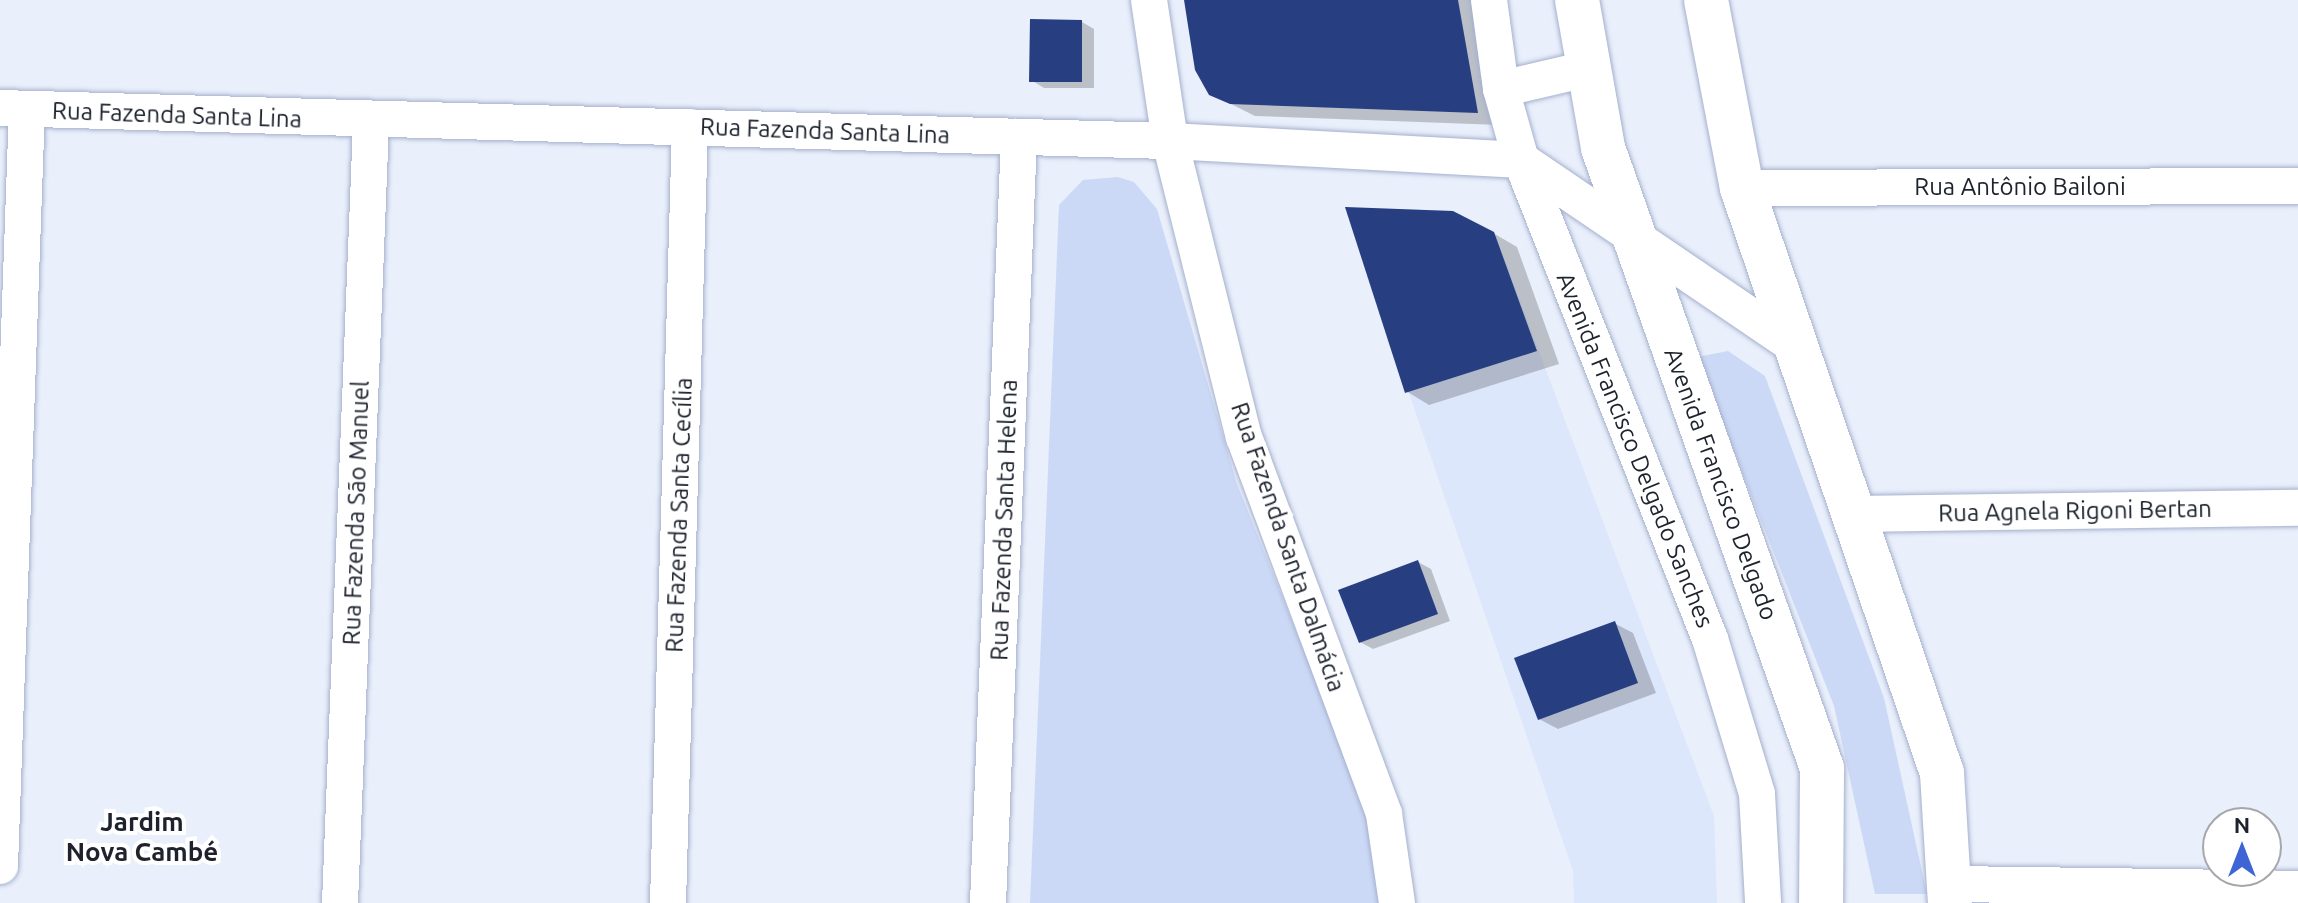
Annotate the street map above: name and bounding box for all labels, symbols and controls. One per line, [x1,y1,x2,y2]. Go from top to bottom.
street label: Rua Fazenda Santa Lina [52,96,302,134]
street label: Rua Fazenda Santa Lina [700,112,950,150]
street label: Rua Antônio Bailoni [1914,173,2126,201]
street label: Avenida Francisco Delgado Sanches [1550,268,1720,632]
street label: Avenida Francisco Delgado [1658,344,1784,624]
street label: Rua Fazenda Santa Cecília [660,377,698,653]
street label: Rua Fazenda Santa Helena [985,379,1023,661]
street label: Rua Fazenda São Manuel [337,380,375,646]
street label: Rua Fazenda Santa Dalmácia [1225,399,1351,695]
street label: Rua Agnela Rigoni Bertan [1938,494,2212,528]
district label: Jardim Nova Cambé [66,806,218,868]
north arrow [2202,807,2282,887]
text: N [2234,812,2250,837]

